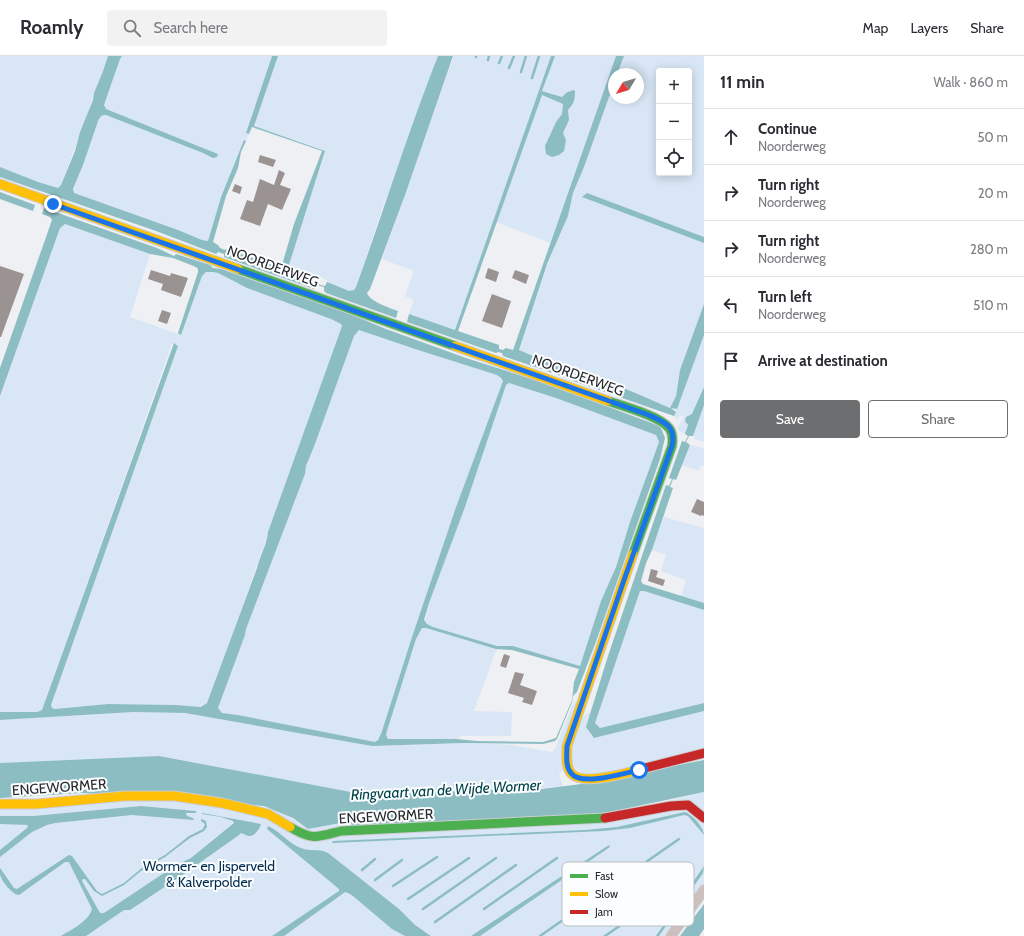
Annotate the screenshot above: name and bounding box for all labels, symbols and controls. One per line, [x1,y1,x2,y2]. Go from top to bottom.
search box [107,10,387,46]
text: Roamly [20,16,83,39]
icon: search [121,17,143,39]
text: Search here [153,19,228,37]
text: Map [863,19,888,37]
text: Layers [910,19,948,37]
text: Share [970,19,1004,37]
north arrow [608,68,644,104]
map controls [656,68,692,176]
button: + [656,68,692,104]
text: 11 min [720,72,765,92]
text: Walk · 860 m [933,74,1008,90]
button: − [656,104,692,140]
text: Continue [758,120,817,138]
icon: ahead [720,126,742,148]
text: 50 m [978,129,1008,145]
text: Noorderweg [758,138,826,154]
button: locate [656,140,692,176]
text: Turn right [758,176,819,194]
icon: right [720,182,742,204]
text: 20 m [978,185,1008,201]
text: Noorderweg [758,194,826,210]
route end [44,195,62,213]
text: Turn right [758,232,819,250]
icon: right [720,238,742,260]
street label: NOORDERWEG [225,241,321,291]
text: 280 m [970,241,1008,257]
text: Noorderweg [758,250,826,266]
text: Turn left [758,288,812,306]
icon: left [720,294,742,316]
text: 510 m [973,297,1008,313]
text: Noorderweg [758,306,826,322]
street label: NOORDERWEG [530,350,626,400]
icon: arrive [720,350,742,372]
text: Arrive at destination [758,352,888,370]
button: Save [720,400,860,438]
button: Share [868,400,1008,438]
route start [630,761,648,779]
street label: ENGEWORMER [11,775,107,799]
water label: Ringvaart van de Wijde Wormer [350,776,543,804]
street label: ENGEWORMER [338,805,434,827]
park label: Wormer- en Jisperveld & Kalverpolder [143,857,275,891]
legend [562,862,694,926]
text: Fast [595,869,614,883]
text: Slow [595,887,618,901]
text: Jam [594,905,613,919]

